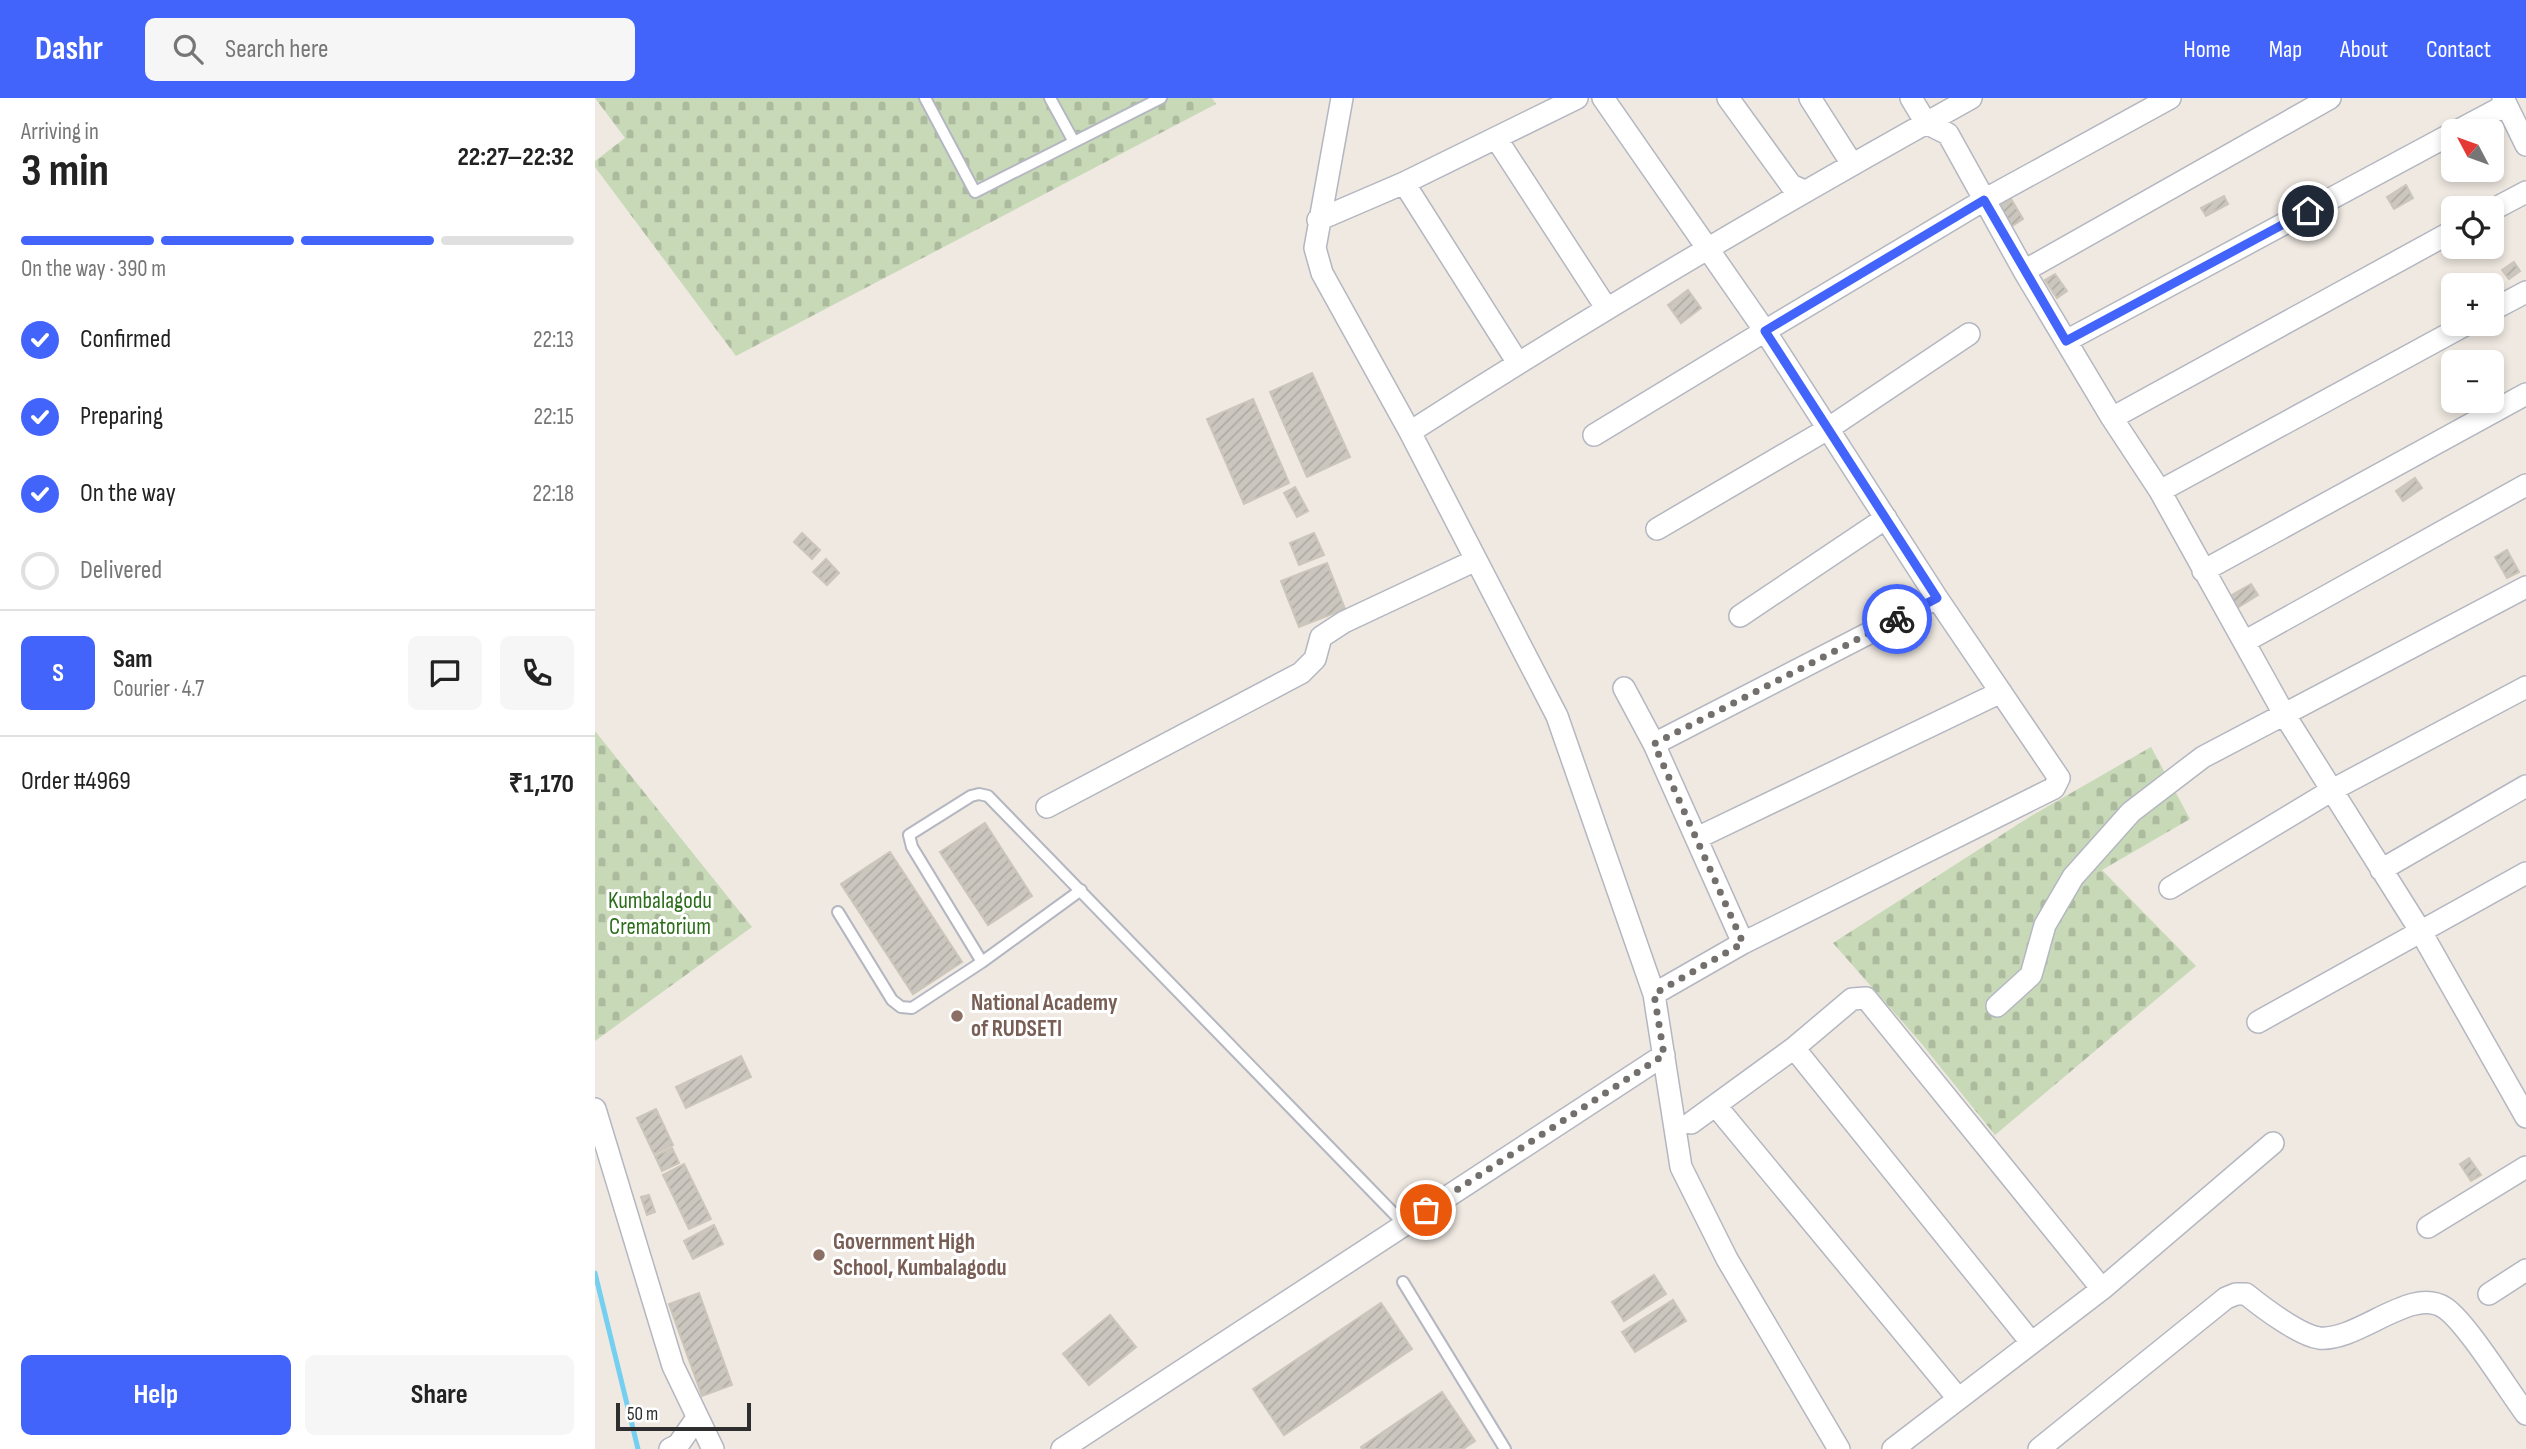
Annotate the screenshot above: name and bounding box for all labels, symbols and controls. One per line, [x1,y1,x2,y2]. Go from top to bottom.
search box [145,18,635,81]
text: Dashr [35,29,103,69]
icon: search [169,30,207,68]
text: Search here [225,34,328,65]
text: Home [2183,35,2231,64]
text: Map [2269,35,2302,64]
text: About [2340,35,2388,64]
text: Contact [2426,35,2491,64]
text: Arriving in [21,118,99,146]
north arrow [2441,119,2504,182]
map controls [2441,119,2504,413]
text: 22:27–22:32 [457,142,574,173]
text: 3 min [21,144,109,199]
pin [2278,181,2338,241]
icon: home [2289,192,2327,230]
button: locate [2441,196,2504,259]
text: On the way · 390 m [21,255,166,283]
button: + [2441,273,2504,336]
icon: check [21,321,59,359]
text: Confirmed [80,324,171,355]
text: 22:13 [533,326,574,354]
button: − [2441,350,2504,413]
icon: check [21,398,59,436]
text: Preparing [80,401,163,432]
text: 22:15 [533,403,574,431]
icon: check [21,475,59,513]
text: On the way [80,478,176,509]
text: 22:18 [533,480,574,508]
text: Delivered [80,555,162,586]
courier [1862,584,1932,654]
icon: bike [1878,600,1916,638]
button: chat [408,636,482,710]
button: phone [500,636,574,710]
text: Sam [113,644,153,675]
text: S [52,658,64,689]
text: Courier · 4.7 [113,675,204,703]
text: Order #4969 [21,766,131,797]
text: ₹1,170 [509,769,574,800]
park label: Kumbalagodu Crematorium [608,887,712,941]
place label: National Academy of RUDSETI [971,989,1118,1043]
marker: National Academy of RUDSETI [949,1008,965,1024]
pin [1396,1180,1456,1240]
icon: bag [1407,1191,1445,1229]
place label: Government High School, Kumbalagodu [833,1228,1006,1282]
marker: Government High School, Kumbalagodu [811,1247,827,1263]
button: Help [21,1355,291,1435]
button: Share [305,1355,574,1435]
scale bar [616,1400,751,1432]
text: 50 m [627,1403,658,1426]

